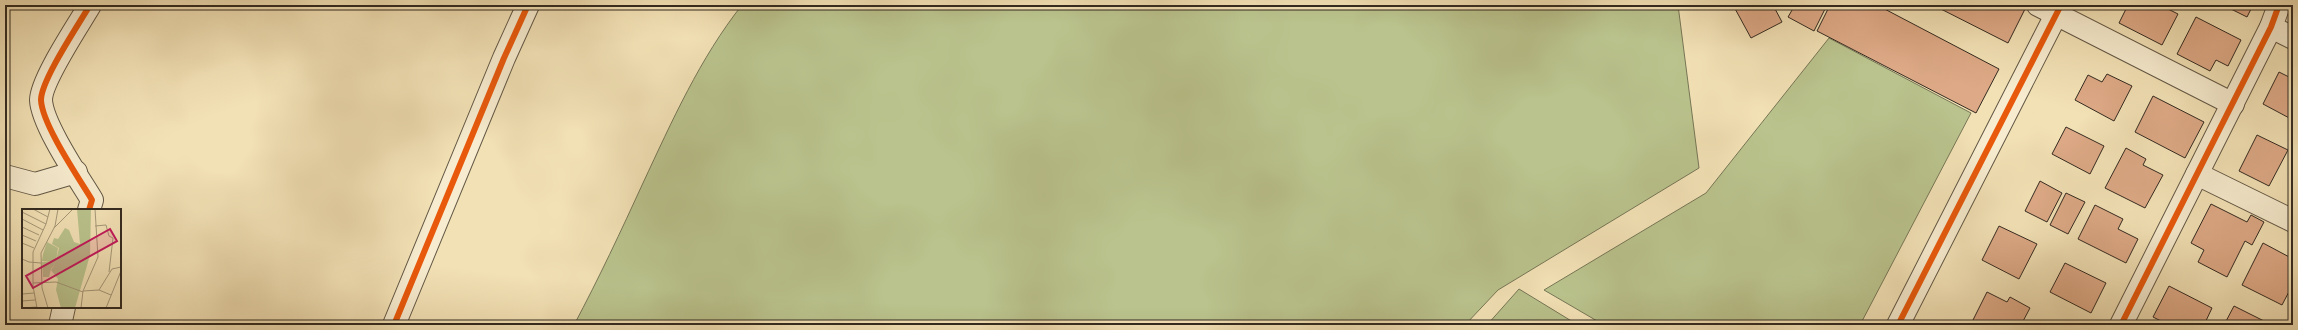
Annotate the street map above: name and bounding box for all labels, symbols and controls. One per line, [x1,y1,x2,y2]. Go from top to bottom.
inset map [22,209,121,308]

